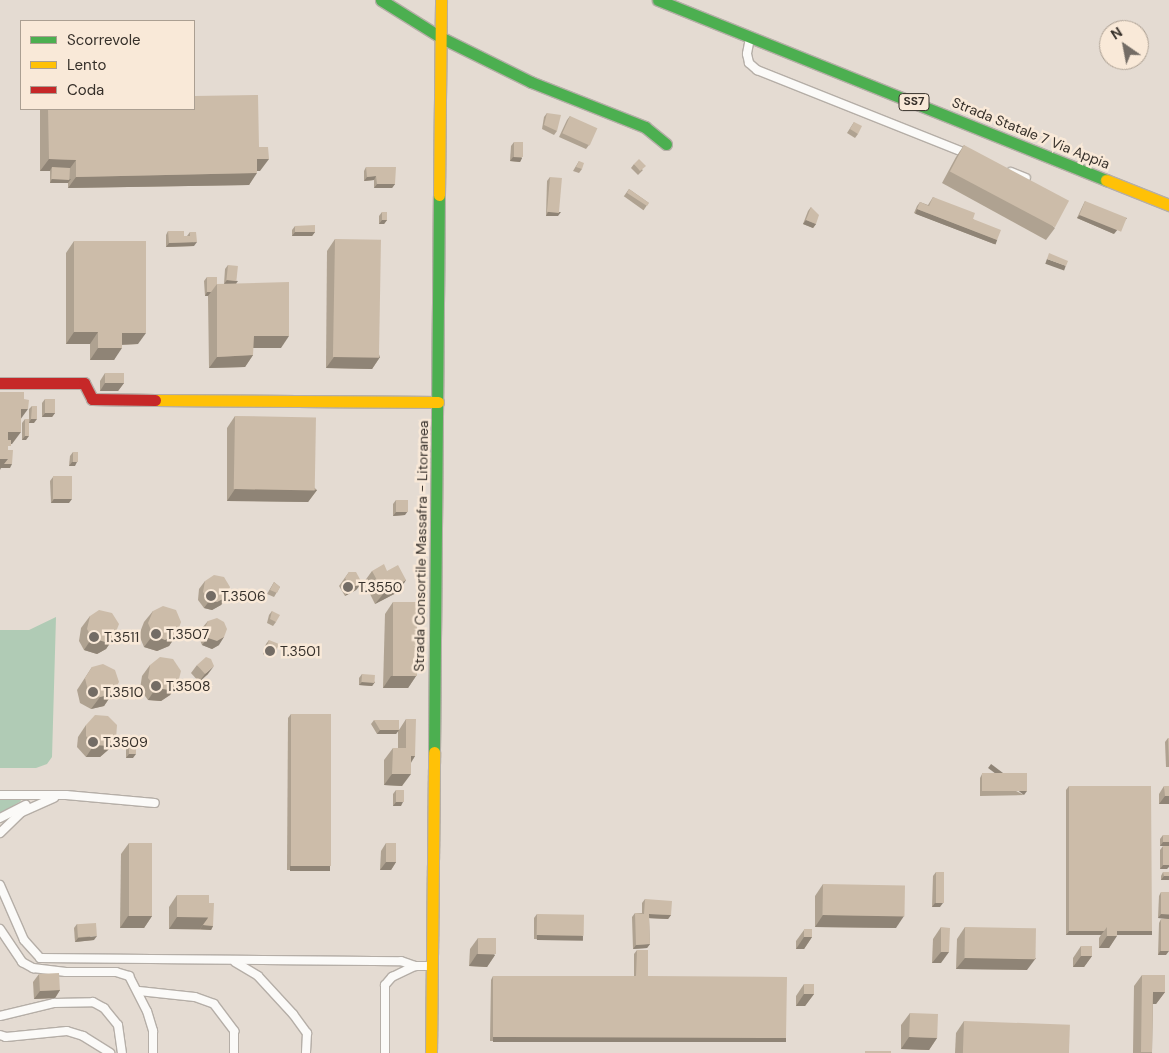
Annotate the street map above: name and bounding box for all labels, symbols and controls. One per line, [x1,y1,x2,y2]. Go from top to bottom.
legend [20,20,195,110]
north arrow [1099,20,1149,70]
text: N [1107,23,1126,44]
text: Scorrevole [67,30,141,50]
text: Lento [67,55,106,75]
text: Coda [67,80,104,100]
road number: SS7 [898,92,930,111]
street label: Strada Statale 7 Via Appia [950,94,1112,172]
street label: Strada Consortile Massafra - Litoranea [410,420,432,672]
place label: T.3550 [358,579,402,595]
marker: T.3550 [342,581,354,593]
place label: T.3506 [221,588,266,604]
marker: T.3506 [205,590,217,602]
place label: T.3507 [166,626,209,642]
marker: T.3507 [150,628,162,640]
place label: T.3511 [104,629,139,645]
marker: T.3511 [88,631,100,643]
place label: T.3501 [280,643,320,659]
marker: T.3501 [264,645,276,657]
place label: T.3508 [166,678,210,694]
marker: T.3508 [150,680,162,692]
place label: T.3510 [103,684,143,700]
marker: T.3510 [87,686,99,698]
place label: T.3509 [103,734,148,750]
marker: T.3509 [87,736,99,748]

